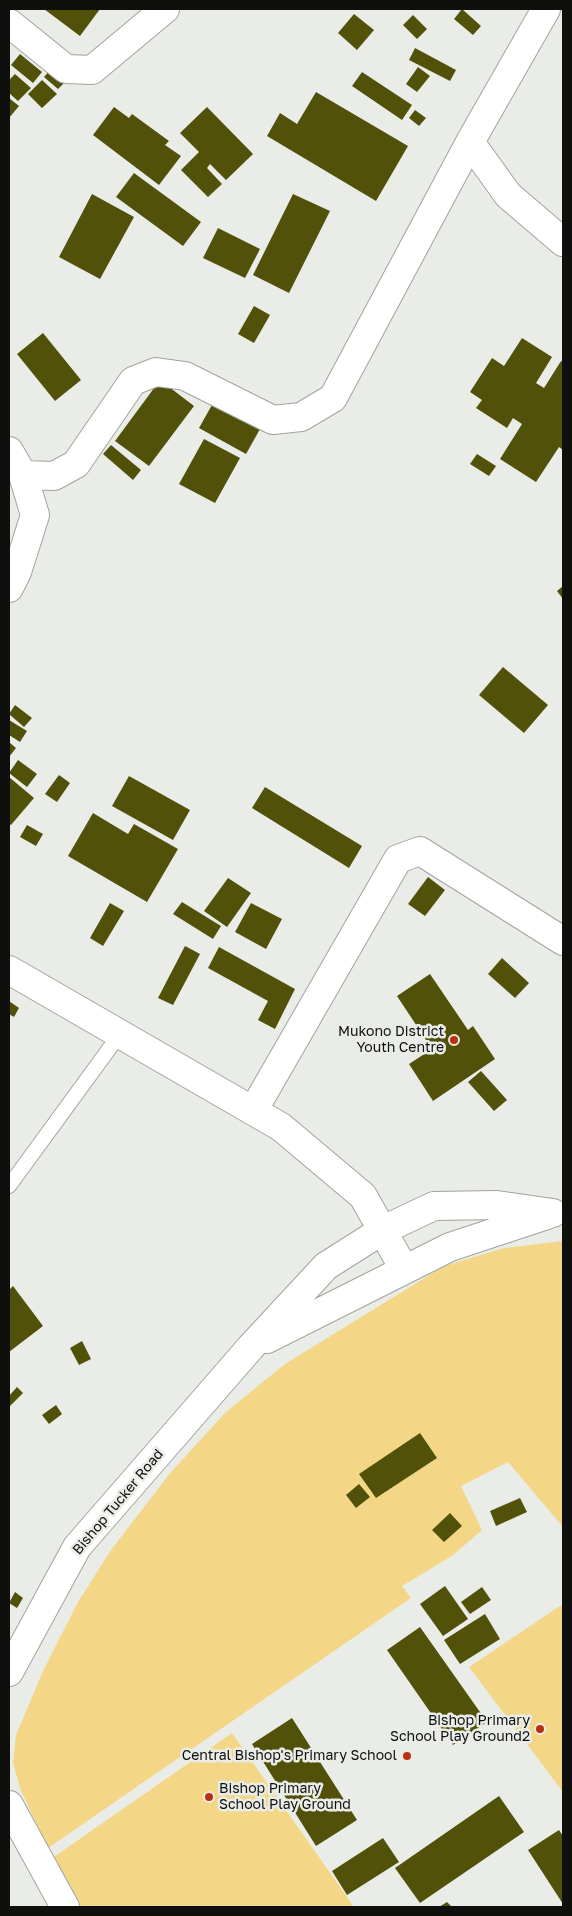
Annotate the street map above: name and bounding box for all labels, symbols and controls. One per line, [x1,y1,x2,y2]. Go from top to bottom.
place label: Mukono District Youth Centre [338,1024,444,1056]
marker: Mukono District Youth Centre [448,1034,460,1046]
street label: Bishop Tucker Road [69,1446,167,1558]
place label: Bishop Primary School Play Ground2 [390,1713,530,1745]
marker: Bishop Primary School Play Ground2 [534,1723,546,1735]
place label: Central Bishop's Primary School [182,1748,397,1764]
marker: Central Bishop's Primary School [401,1750,413,1762]
place label: Bishop Primary School Play Ground [219,1781,351,1814]
marker: Bishop Primary School Play Ground [203,1791,215,1803]

